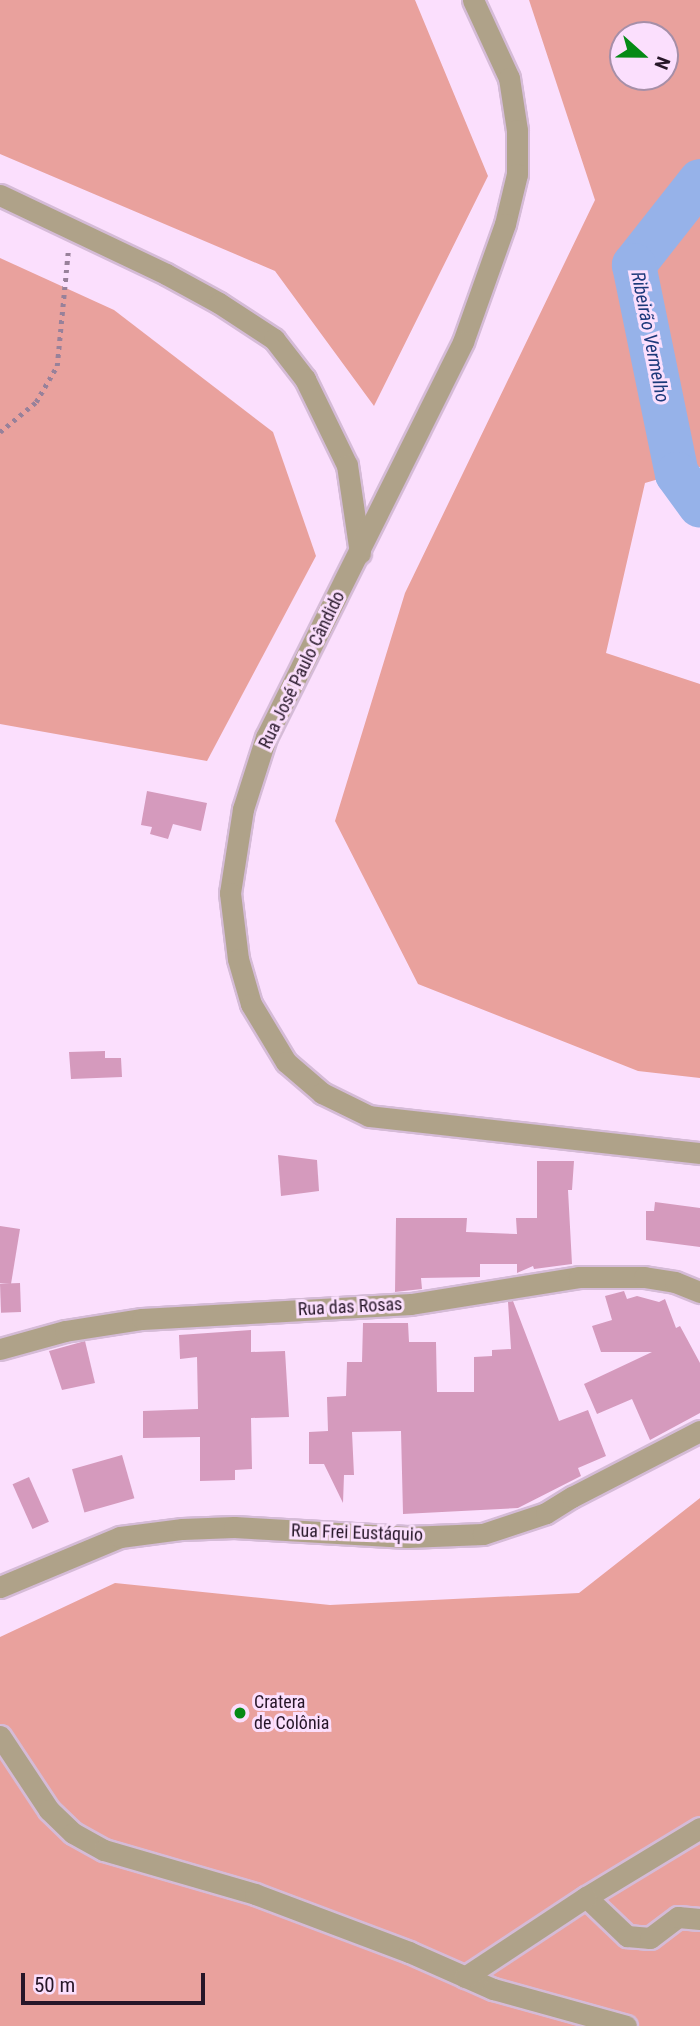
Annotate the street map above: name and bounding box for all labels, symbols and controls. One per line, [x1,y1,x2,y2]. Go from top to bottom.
north arrow [609,21,679,91]
text: N [649,53,675,73]
water label: Ribeirão Vermelho [626,270,674,404]
street label: Rua José Paulo Cândido [254,588,350,752]
street label: Rua das Rosas [297,1293,403,1321]
street label: Rua Frei Eustáquio [291,1520,423,1546]
place label: Cratera de Colônia [254,1692,329,1734]
marker: Cratera de Colônia [232,1705,248,1721]
scale bar [24,1960,208,2004]
text: 50 m [34,1973,75,1997]

